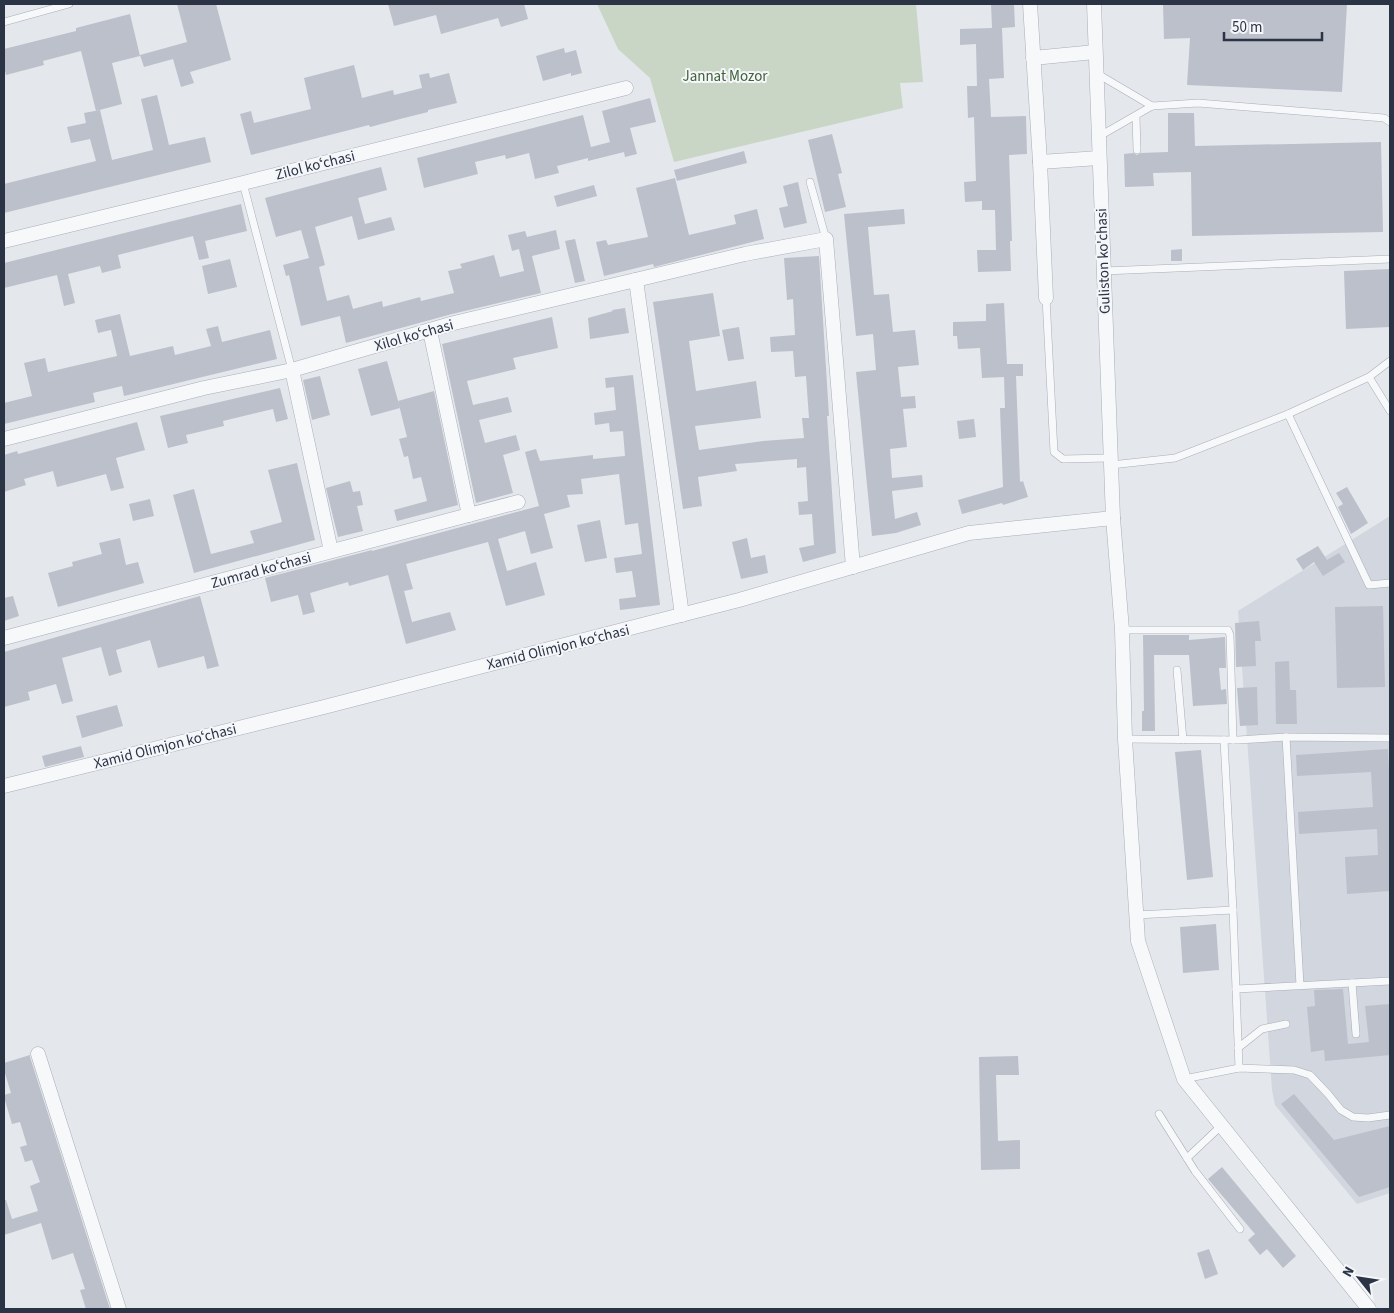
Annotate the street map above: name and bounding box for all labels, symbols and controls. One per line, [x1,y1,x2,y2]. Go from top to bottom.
scale bar [1224,10,1322,42]
text: 50 m [1232,17,1262,38]
park label: Jannat Mozor [682,66,768,87]
street label: Zilol koʻchasi [273,145,357,186]
street label: Guliston ko'chasi [1091,208,1116,314]
street label: Xilol koʻchasi [372,314,456,357]
street label: Zumrad koʻchasi [209,547,314,594]
street label: Xamid Olimjon koʻchasi [485,620,632,675]
street label: Xamid Olimjon koʻchasi [92,719,239,774]
north arrow [1334,1253,1384,1303]
text: N [1338,1263,1360,1281]

